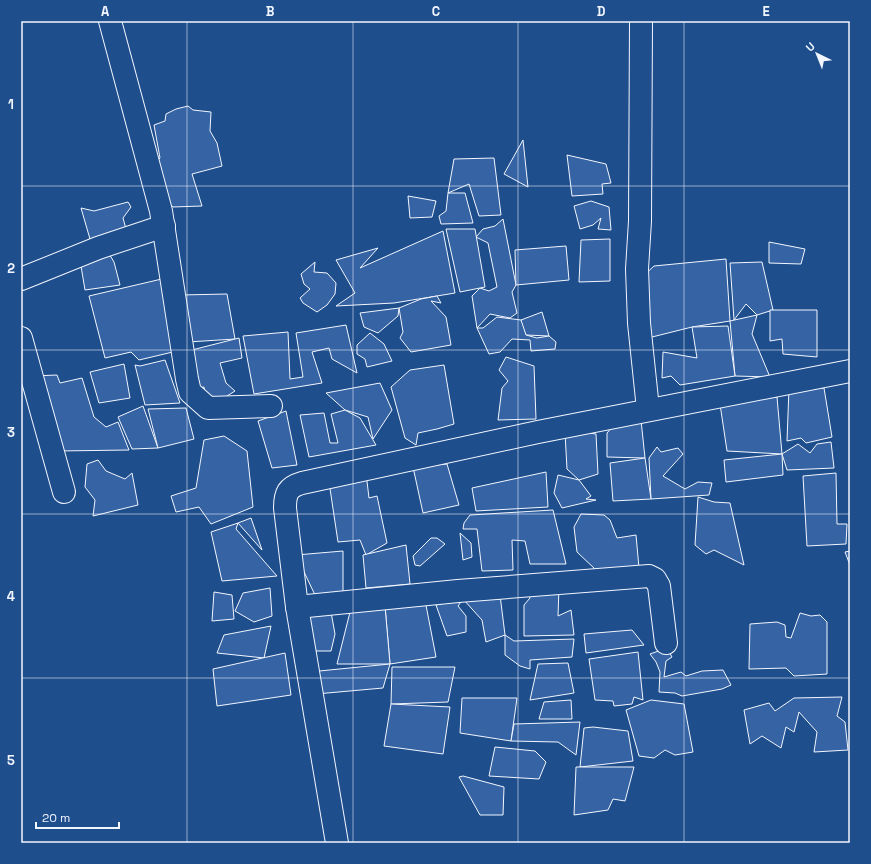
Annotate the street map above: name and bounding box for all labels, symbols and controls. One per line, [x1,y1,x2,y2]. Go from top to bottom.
text: A [101,3,110,20]
text: B [266,3,275,20]
text: C [432,3,440,20]
text: D [597,3,606,20]
text: E [762,3,770,20]
north arrow [797,34,837,74]
text: U [803,39,818,54]
text: 1 [8,96,14,113]
text: 2 [7,260,15,277]
text: 3 [7,424,15,441]
text: 4 [7,588,15,605]
text: 5 [7,752,15,769]
scale bar [36,804,119,830]
text: 20 m [42,810,70,826]

